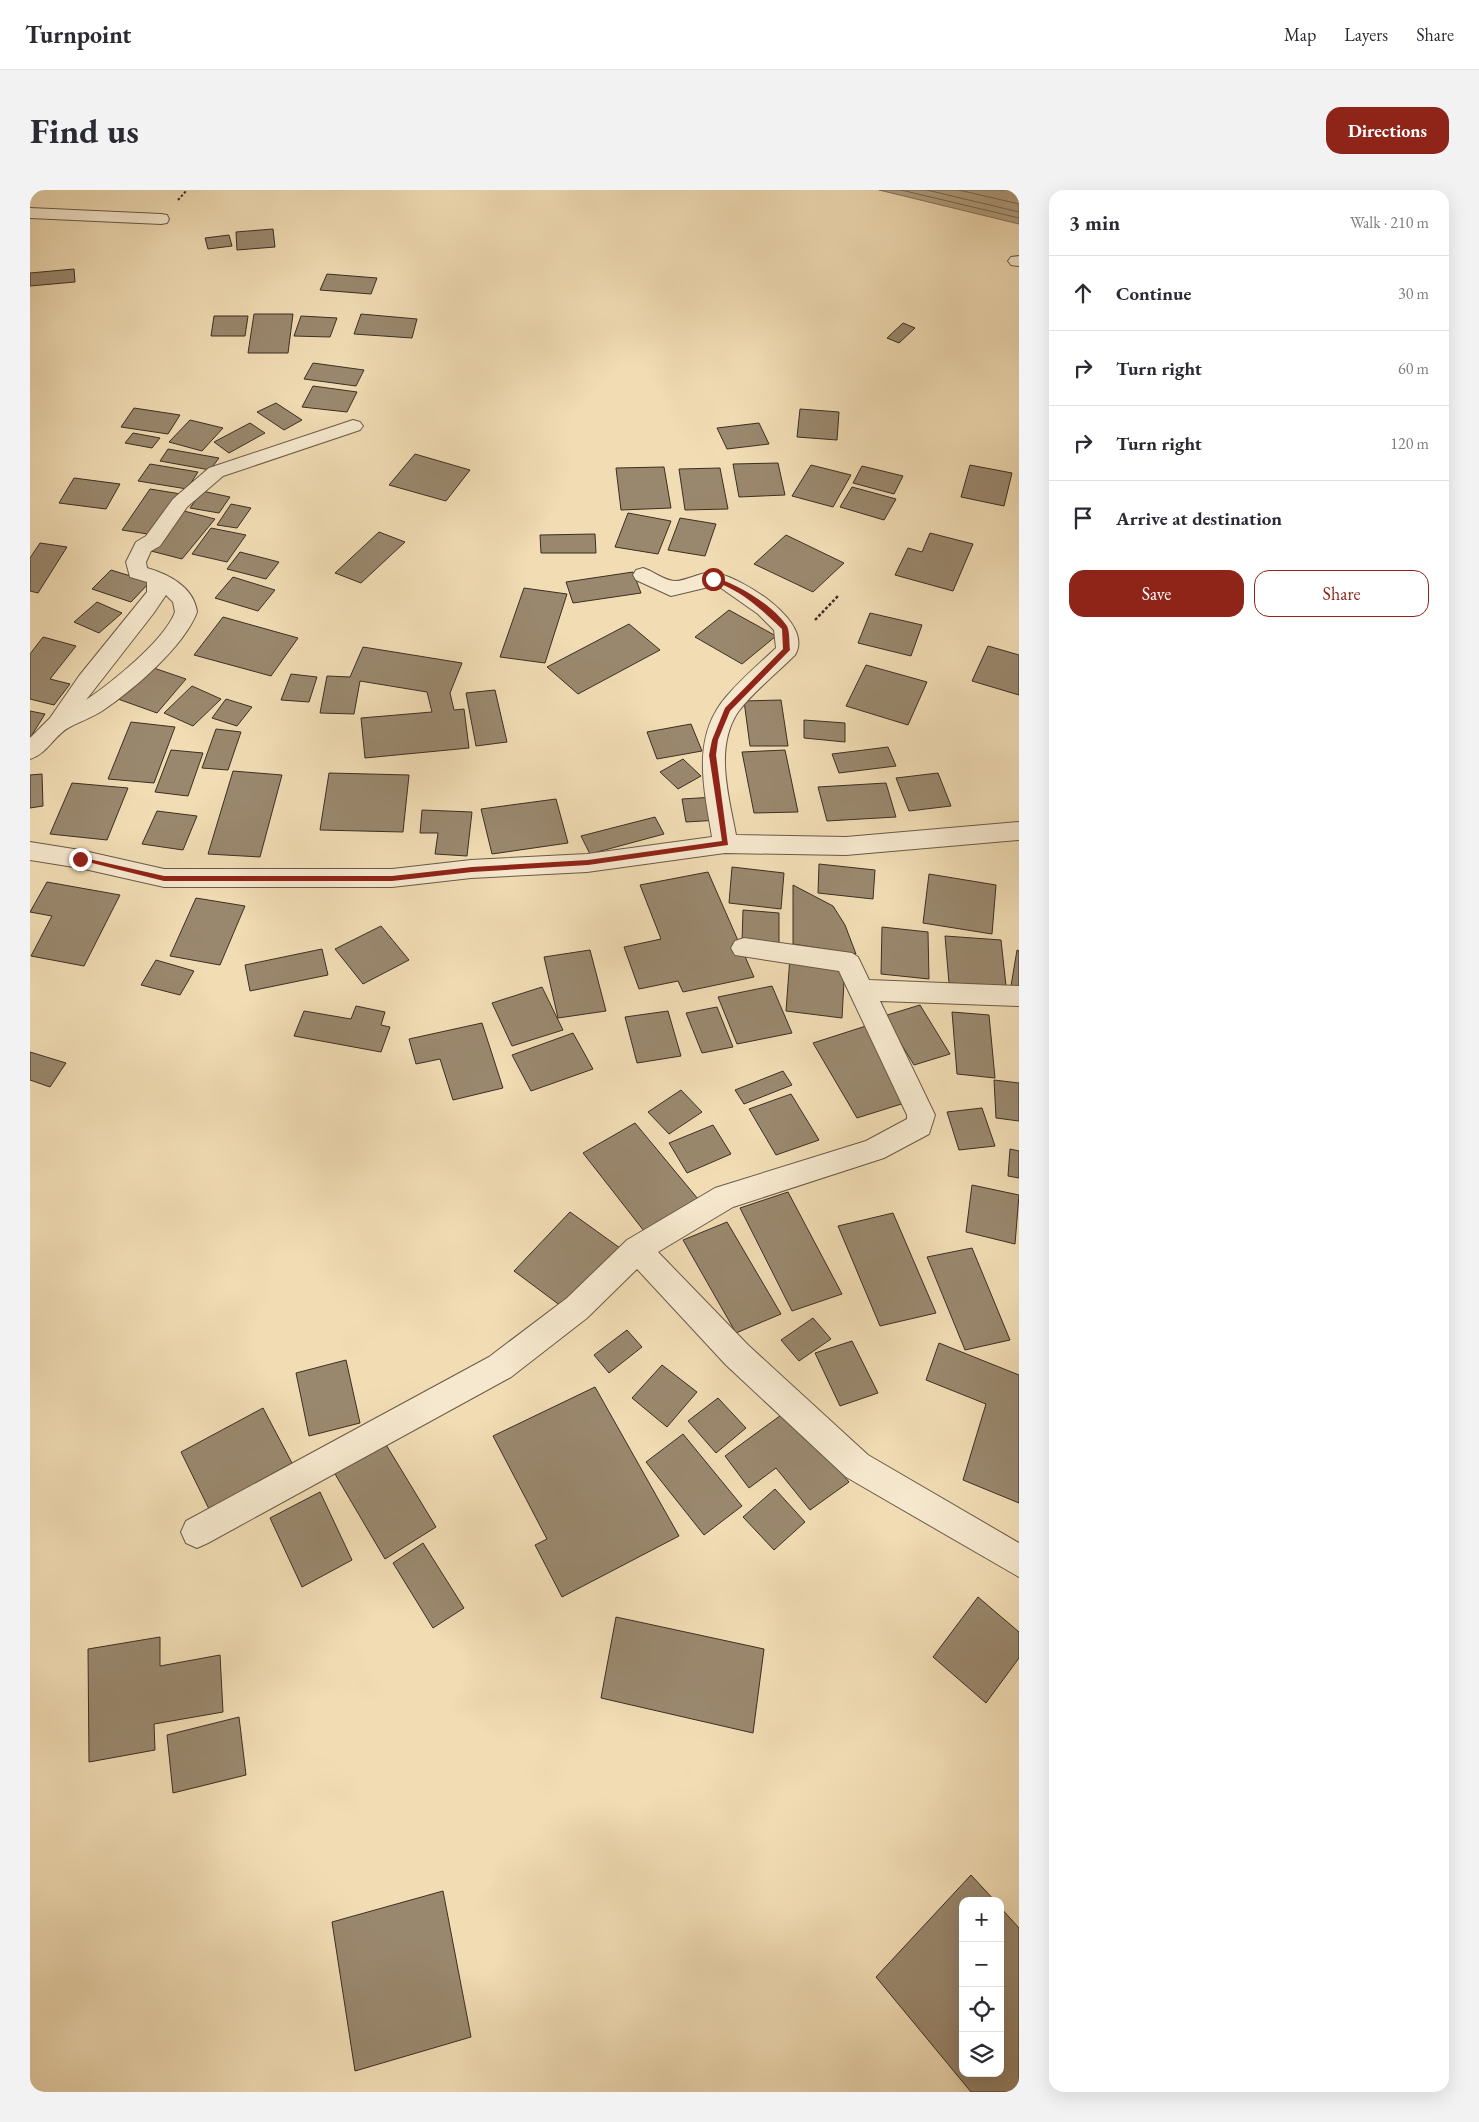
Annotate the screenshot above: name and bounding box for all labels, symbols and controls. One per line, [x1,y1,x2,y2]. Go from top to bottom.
text: Turnpoint [25,19,131,50]
text: Map [1284,23,1316,46]
text: Layers [1344,23,1388,46]
text: Share [1416,23,1454,46]
button: Directions [1326,107,1449,154]
text: Find us [30,108,139,153]
text: 3 min [1069,209,1120,236]
text: Walk · 210 m [1350,212,1429,233]
icon: ahead [1069,279,1097,307]
text: Continue [1116,281,1191,306]
text: 30 m [1398,283,1429,304]
icon: right [1069,354,1097,382]
text: Turn right [1116,356,1202,381]
text: 60 m [1398,358,1429,379]
icon: right [1069,429,1097,457]
text: Turn right [1116,431,1202,456]
text: 120 m [1390,433,1429,454]
icon: arrive [1069,504,1097,532]
text: Arrive at destination [1116,506,1282,531]
route start [702,568,725,591]
button: Save [1069,570,1244,617]
button: Share [1254,570,1429,617]
route end [69,848,92,871]
map controls [959,1897,1004,2077]
button: + [959,1897,1004,1942]
button: − [959,1942,1004,1987]
button: locate [959,1987,1004,2032]
button: layers [959,2032,1004,2077]

